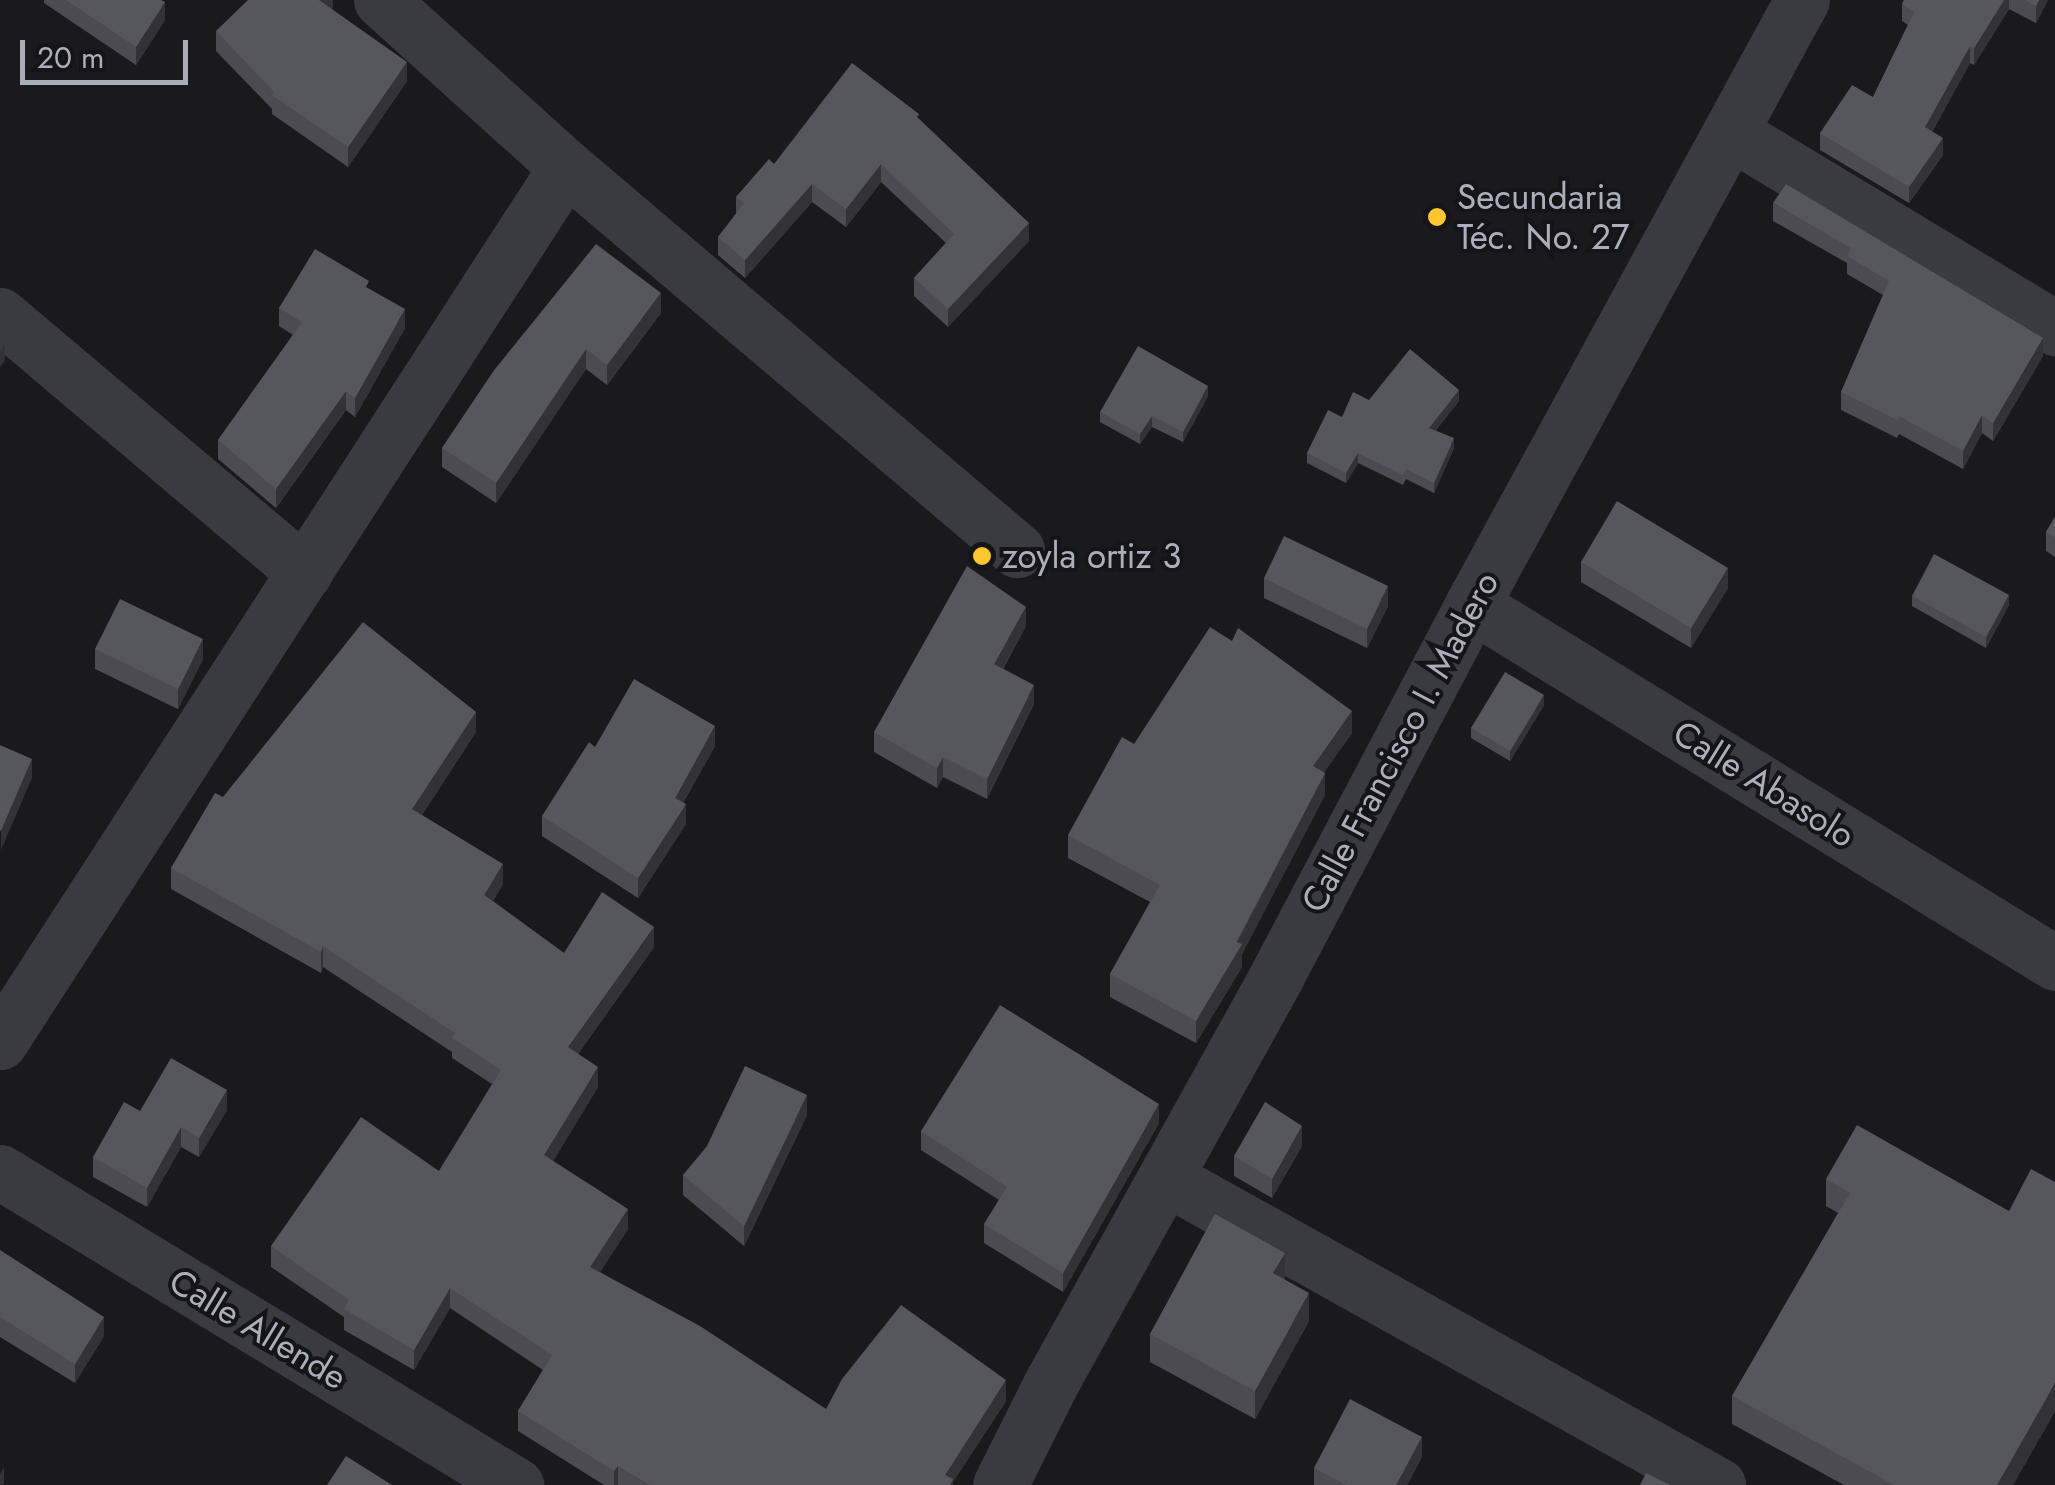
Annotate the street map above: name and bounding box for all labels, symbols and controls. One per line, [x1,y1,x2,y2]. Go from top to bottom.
scale bar [25,20,192,82]
text: 20 m [37,36,104,79]
place label: Secundaria Téc. No. 27 [1457,176,1629,258]
marker: Secundaria Téc. No. 27 [1426,206,1448,228]
place label: zoyla ortiz 3 [1002,535,1181,577]
marker: zoyla ortiz 3 [971,545,993,567]
street label: Calle Francisco I. Madero [1292,565,1508,919]
street label: Calle Abasolo [1666,712,1862,856]
street label: Calle Allende [162,1260,354,1398]

